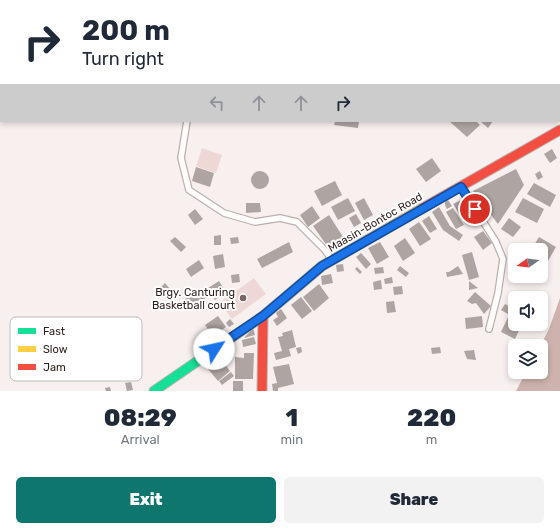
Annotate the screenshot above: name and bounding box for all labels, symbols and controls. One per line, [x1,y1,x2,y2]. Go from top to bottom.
text: 200 m [82,14,170,47]
icon: right [16,16,68,68]
text: Turn right [82,48,164,70]
icon: left [206,92,228,114]
icon: ahead [248,92,270,114]
icon: ahead [290,92,312,114]
icon: right [332,92,354,114]
street label: Maasin-Bontoc Road [326,190,425,255]
pin [458,192,492,226]
icon: arrive [464,198,486,220]
north arrow [508,243,548,283]
map controls [508,243,548,379]
place label: Brgy. Canturing Basketball court [152,286,236,312]
button: sound [508,291,548,331]
marker: Brgy. Canturing Basketball court [238,293,248,303]
legend [10,317,142,381]
text: Fast [43,325,66,338]
position arrow [193,328,235,370]
button: layers [508,339,548,379]
text: Slow [43,343,68,356]
text: Jam [43,361,66,374]
text: 08:29 [104,404,177,432]
text: 1 [286,404,298,432]
text: 220 [407,404,456,432]
text: Arrival [121,432,160,447]
text: min [281,432,303,447]
text: m [426,432,437,447]
button: Exit [16,477,276,523]
button: Share [284,477,544,523]

